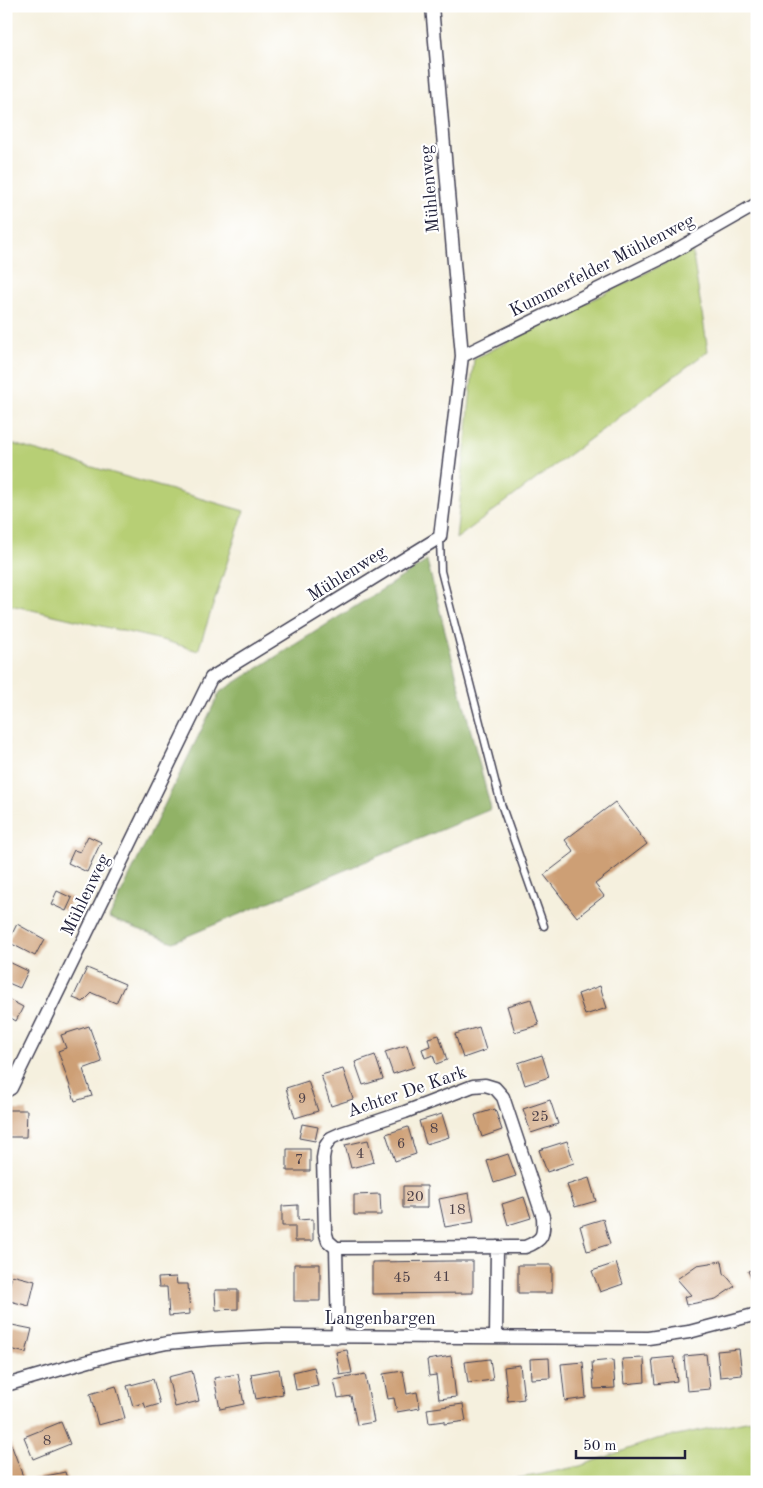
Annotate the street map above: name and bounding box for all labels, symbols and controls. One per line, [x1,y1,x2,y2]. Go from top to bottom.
street label: Mühlenweg [417,144,443,234]
street label: Kummerfelder Mühlenweg [507,211,698,321]
street label: Mühlenweg [305,543,390,605]
street label: Mühlenweg [59,851,114,939]
street label: Achter De Kark [345,1063,469,1121]
house number: 9 [298,1092,306,1107]
house number: 25 [531,1110,549,1125]
house number: 8 [430,1122,438,1137]
house number: 6 [397,1137,405,1152]
house number: 4 [356,1147,364,1162]
house number: 7 [295,1153,303,1168]
house number: 20 [406,1190,424,1205]
house number: 18 [448,1203,466,1218]
house number: 41 [433,1270,451,1285]
house number: 45 [393,1271,411,1286]
street label: Langenbargen [324,1310,436,1328]
scale bar [576,1428,684,1460]
house number: 8 [43,1434,51,1449]
text: 50 m [583,1439,617,1454]

